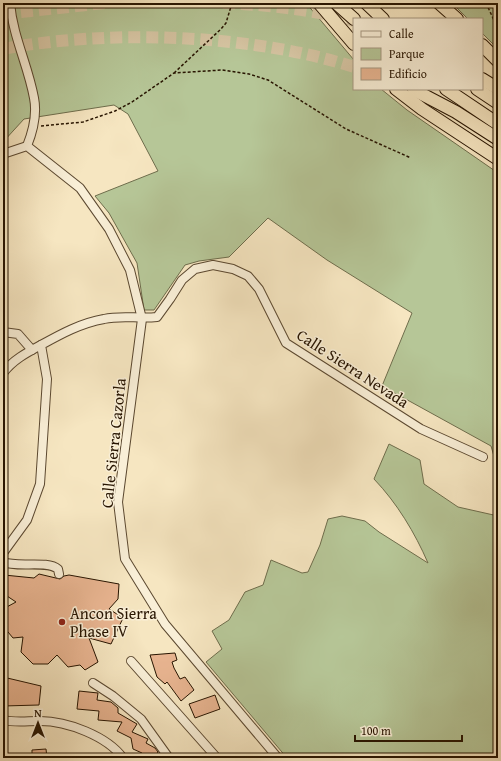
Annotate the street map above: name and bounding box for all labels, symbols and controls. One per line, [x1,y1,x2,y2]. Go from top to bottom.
legend [353,18,483,90]
text: Calle [389,25,414,42]
text: Parque [389,45,425,62]
text: Edificio [389,65,427,82]
street label: Calle Sierra Nevada [292,323,414,414]
street label: Calle Sierra Cazorla [94,377,132,509]
place label: Ancon Sierra Phase IV [70,601,157,643]
marker: Ancon Sierra Phase IV [57,617,67,627]
north arrow [18,703,58,743]
text: N [34,705,42,721]
scale bar [355,717,462,743]
text: 100 m [361,722,391,739]

